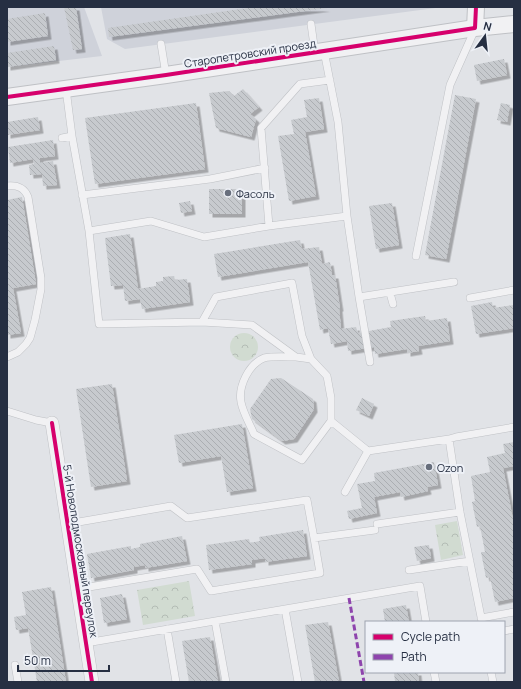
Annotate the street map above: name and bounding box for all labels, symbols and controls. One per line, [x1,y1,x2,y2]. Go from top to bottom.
north arrow [465,16,505,56]
text: N [482,18,494,34]
street label: Старопетровский проезд [183,35,317,71]
place label: Фасоль [236,186,275,201]
marker: Фасоль [223,188,233,198]
place label: Ozon [437,460,463,475]
marker: Ozon [424,462,434,472]
street label: 5-й Новоподмосковный переулок [60,463,102,639]
legend [365,621,505,673]
text: Cycle path [401,628,460,645]
scale bar [18,647,109,673]
text: Path [401,648,427,665]
text: 50 m [24,652,51,669]

